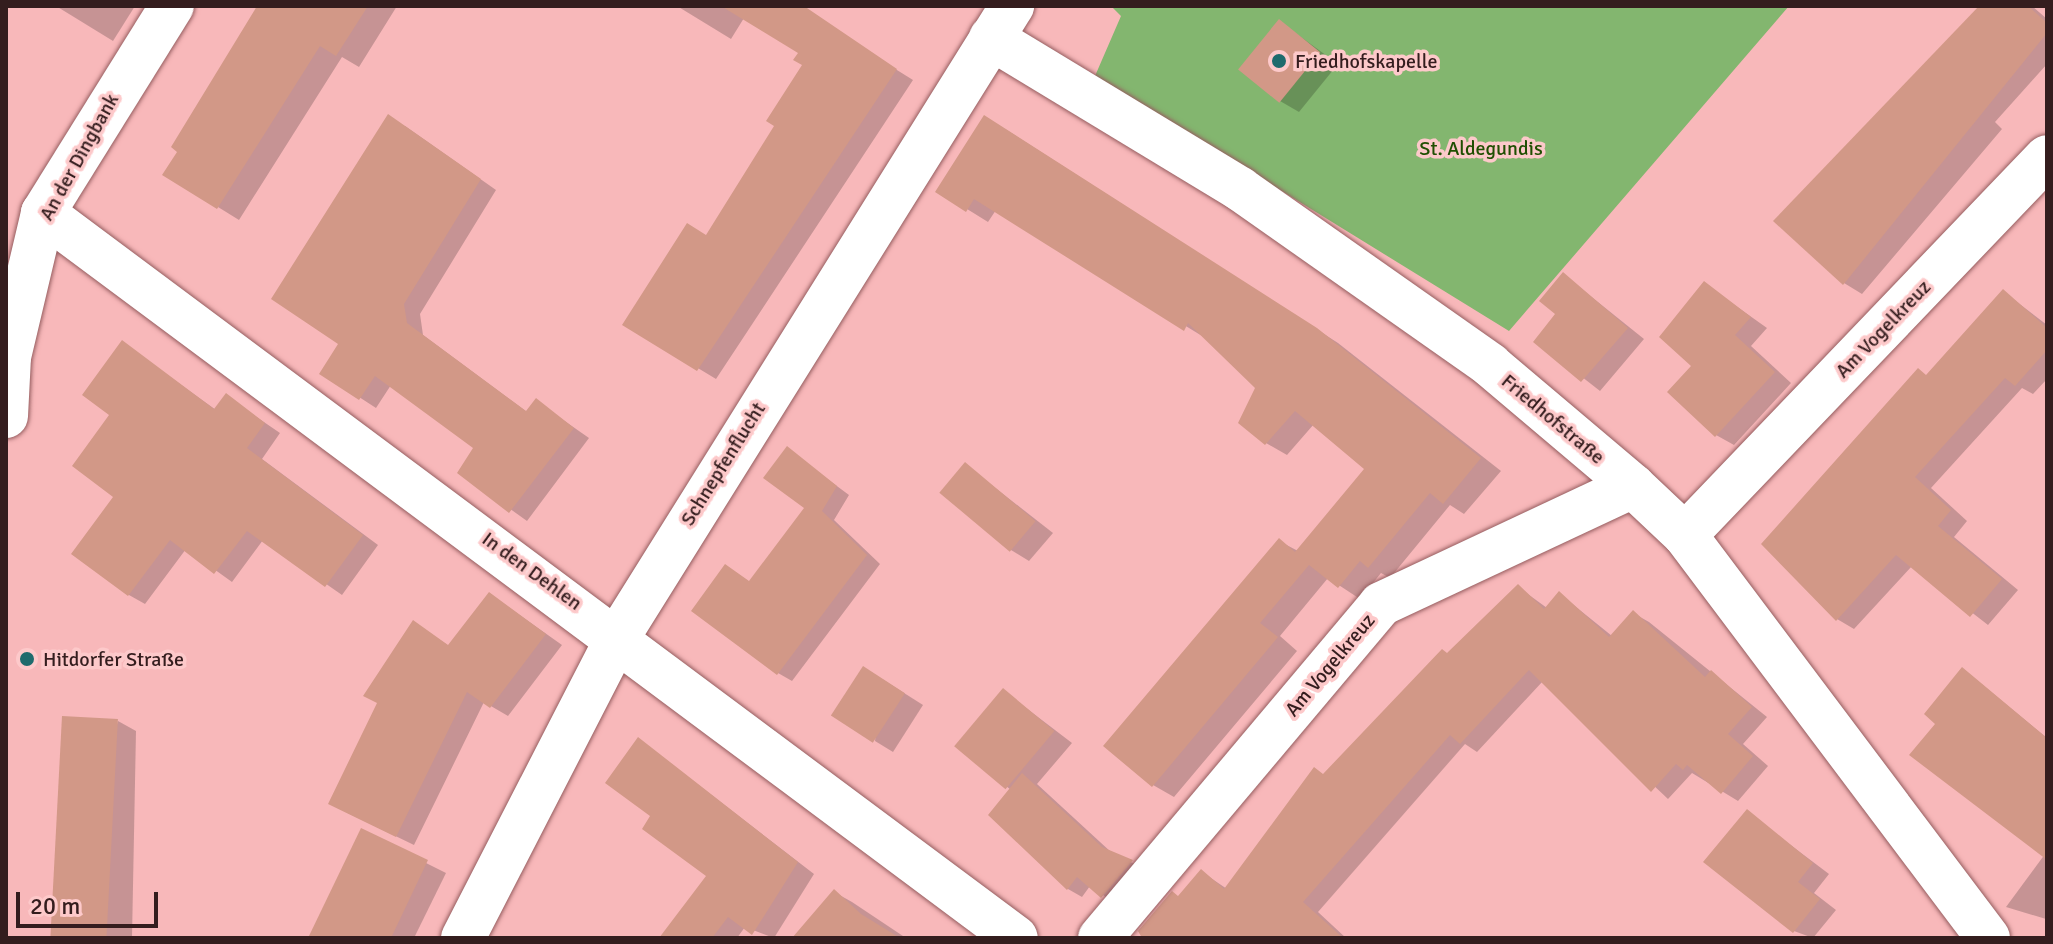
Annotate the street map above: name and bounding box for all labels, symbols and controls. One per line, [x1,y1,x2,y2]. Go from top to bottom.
place label: Friedhofskapelle [1295,49,1437,73]
marker: Friedhofskapelle [1270,52,1288,70]
street label: An der Dingbank [34,89,124,225]
park label: St. Aldegundis [1419,136,1543,160]
street label: Am Vogelkreuz [1830,275,1936,383]
street label: Friedhofstraße [1497,369,1609,469]
street label: Schnepfenflucht [676,398,770,530]
street label: In den Dehlen [477,527,587,615]
street label: Am Vogelkreuz [1280,609,1380,721]
place label: Hitdorfer Straße [43,647,184,671]
marker: Hitdorfer Straße [18,650,36,668]
scale bar [20,876,162,926]
text: 20 m [30,891,80,921]

